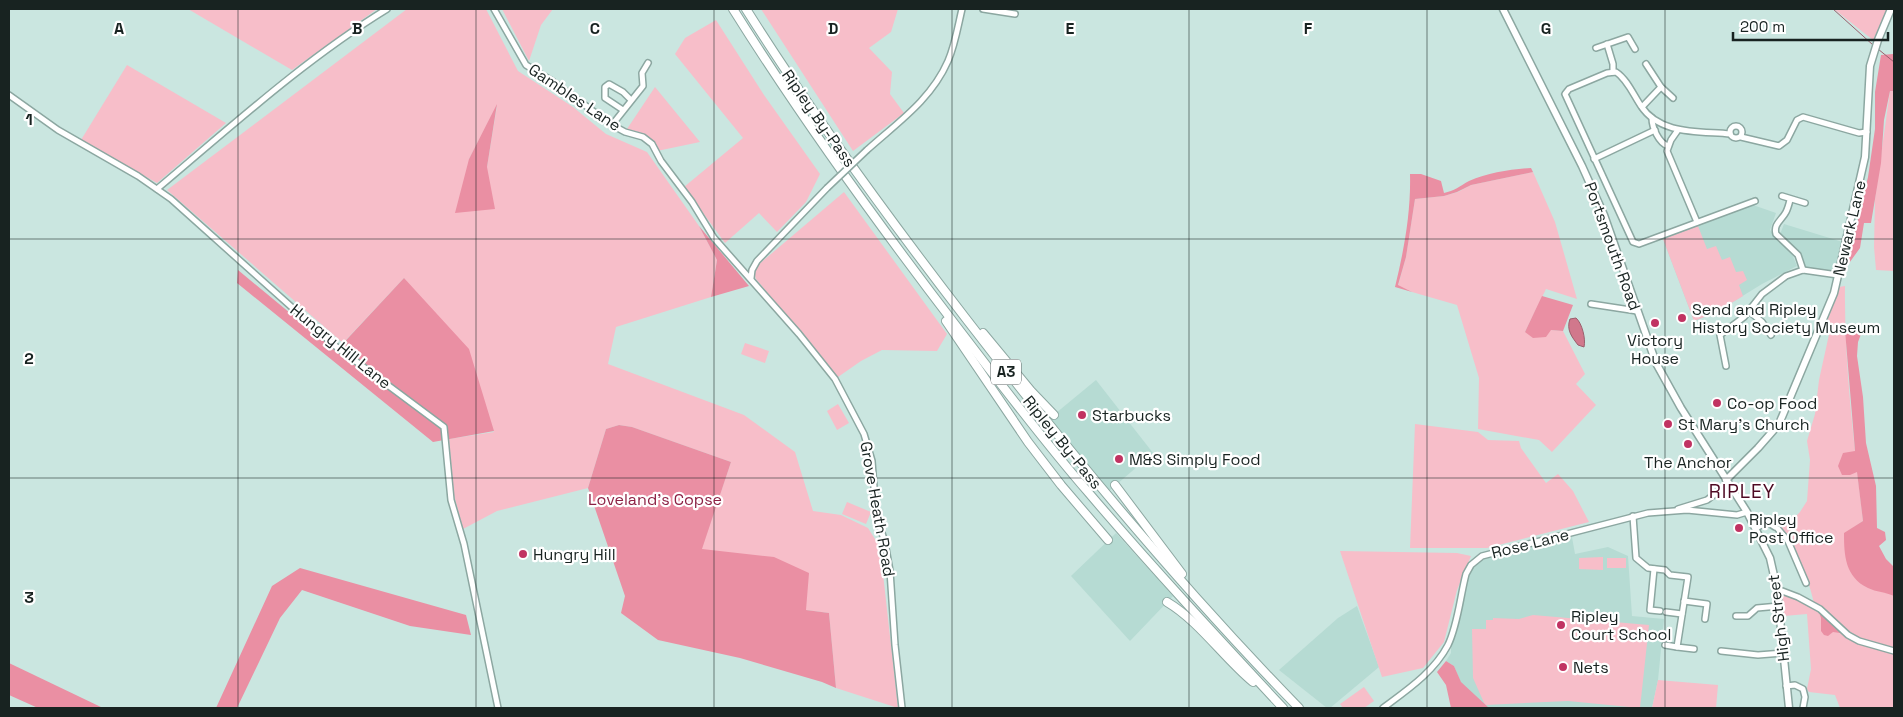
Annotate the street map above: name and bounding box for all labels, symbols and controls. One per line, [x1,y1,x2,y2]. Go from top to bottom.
scale bar [1733,10,1888,42]
text: 200 m [1740,17,1785,36]
text: A [114,18,124,39]
text: B [352,18,362,39]
text: C [590,18,600,39]
text: D [828,18,838,39]
text: E [1066,18,1075,39]
text: F [1304,18,1313,39]
text: G [1541,18,1551,39]
street label: Gambles Lane [525,59,625,136]
street label: Ripley By-Pass [777,65,860,171]
text: 1 [25,109,33,130]
street label: Newark Lane [1828,178,1871,278]
street label: Portsmouth Road [1580,179,1645,313]
street label: Hungry Hill Lane [286,299,395,394]
place label: Send and Ripley History Society Museum [1692,299,1880,338]
marker: Send and Ripley History Society Museum [1676,312,1688,324]
marker: Victory House [1649,317,1661,329]
place label: Victory House [1627,330,1683,369]
text: 2 [24,348,34,369]
road number: A3 [991,360,1021,384]
street label: Ripley By-Pass [1018,391,1107,493]
place label: Co-op Food [1727,393,1817,414]
marker: Co-op Food [1711,397,1723,409]
place label: Starbucks [1092,405,1171,426]
marker: Starbucks [1076,409,1088,421]
place label: St Mary's Church [1678,414,1810,435]
marker: St Mary's Church [1662,418,1674,430]
marker: The Anchor [1682,438,1694,450]
street label: Grove Heath Road [855,440,900,578]
place label: M&S Simply Food [1129,449,1261,470]
place label: The Anchor [1644,452,1732,473]
marker: M&S Simply Food [1113,453,1125,465]
district label: RIPLEY [1709,479,1775,504]
park label: Loveland's Copse [588,489,722,510]
place label: Ripley Post Office [1749,509,1833,548]
marker: Ripley Post Office [1733,522,1745,534]
street label: Rose Lane [1489,524,1571,563]
place label: Hungry Hill [533,544,616,565]
marker: Hungry Hill [517,548,529,560]
street label: High Street [1763,573,1794,663]
text: 3 [24,587,34,608]
place label: Ripley Court School [1571,606,1671,645]
marker: Ripley Court School [1555,619,1567,631]
place label: Nets [1573,657,1609,678]
marker: Nets [1557,661,1569,673]

